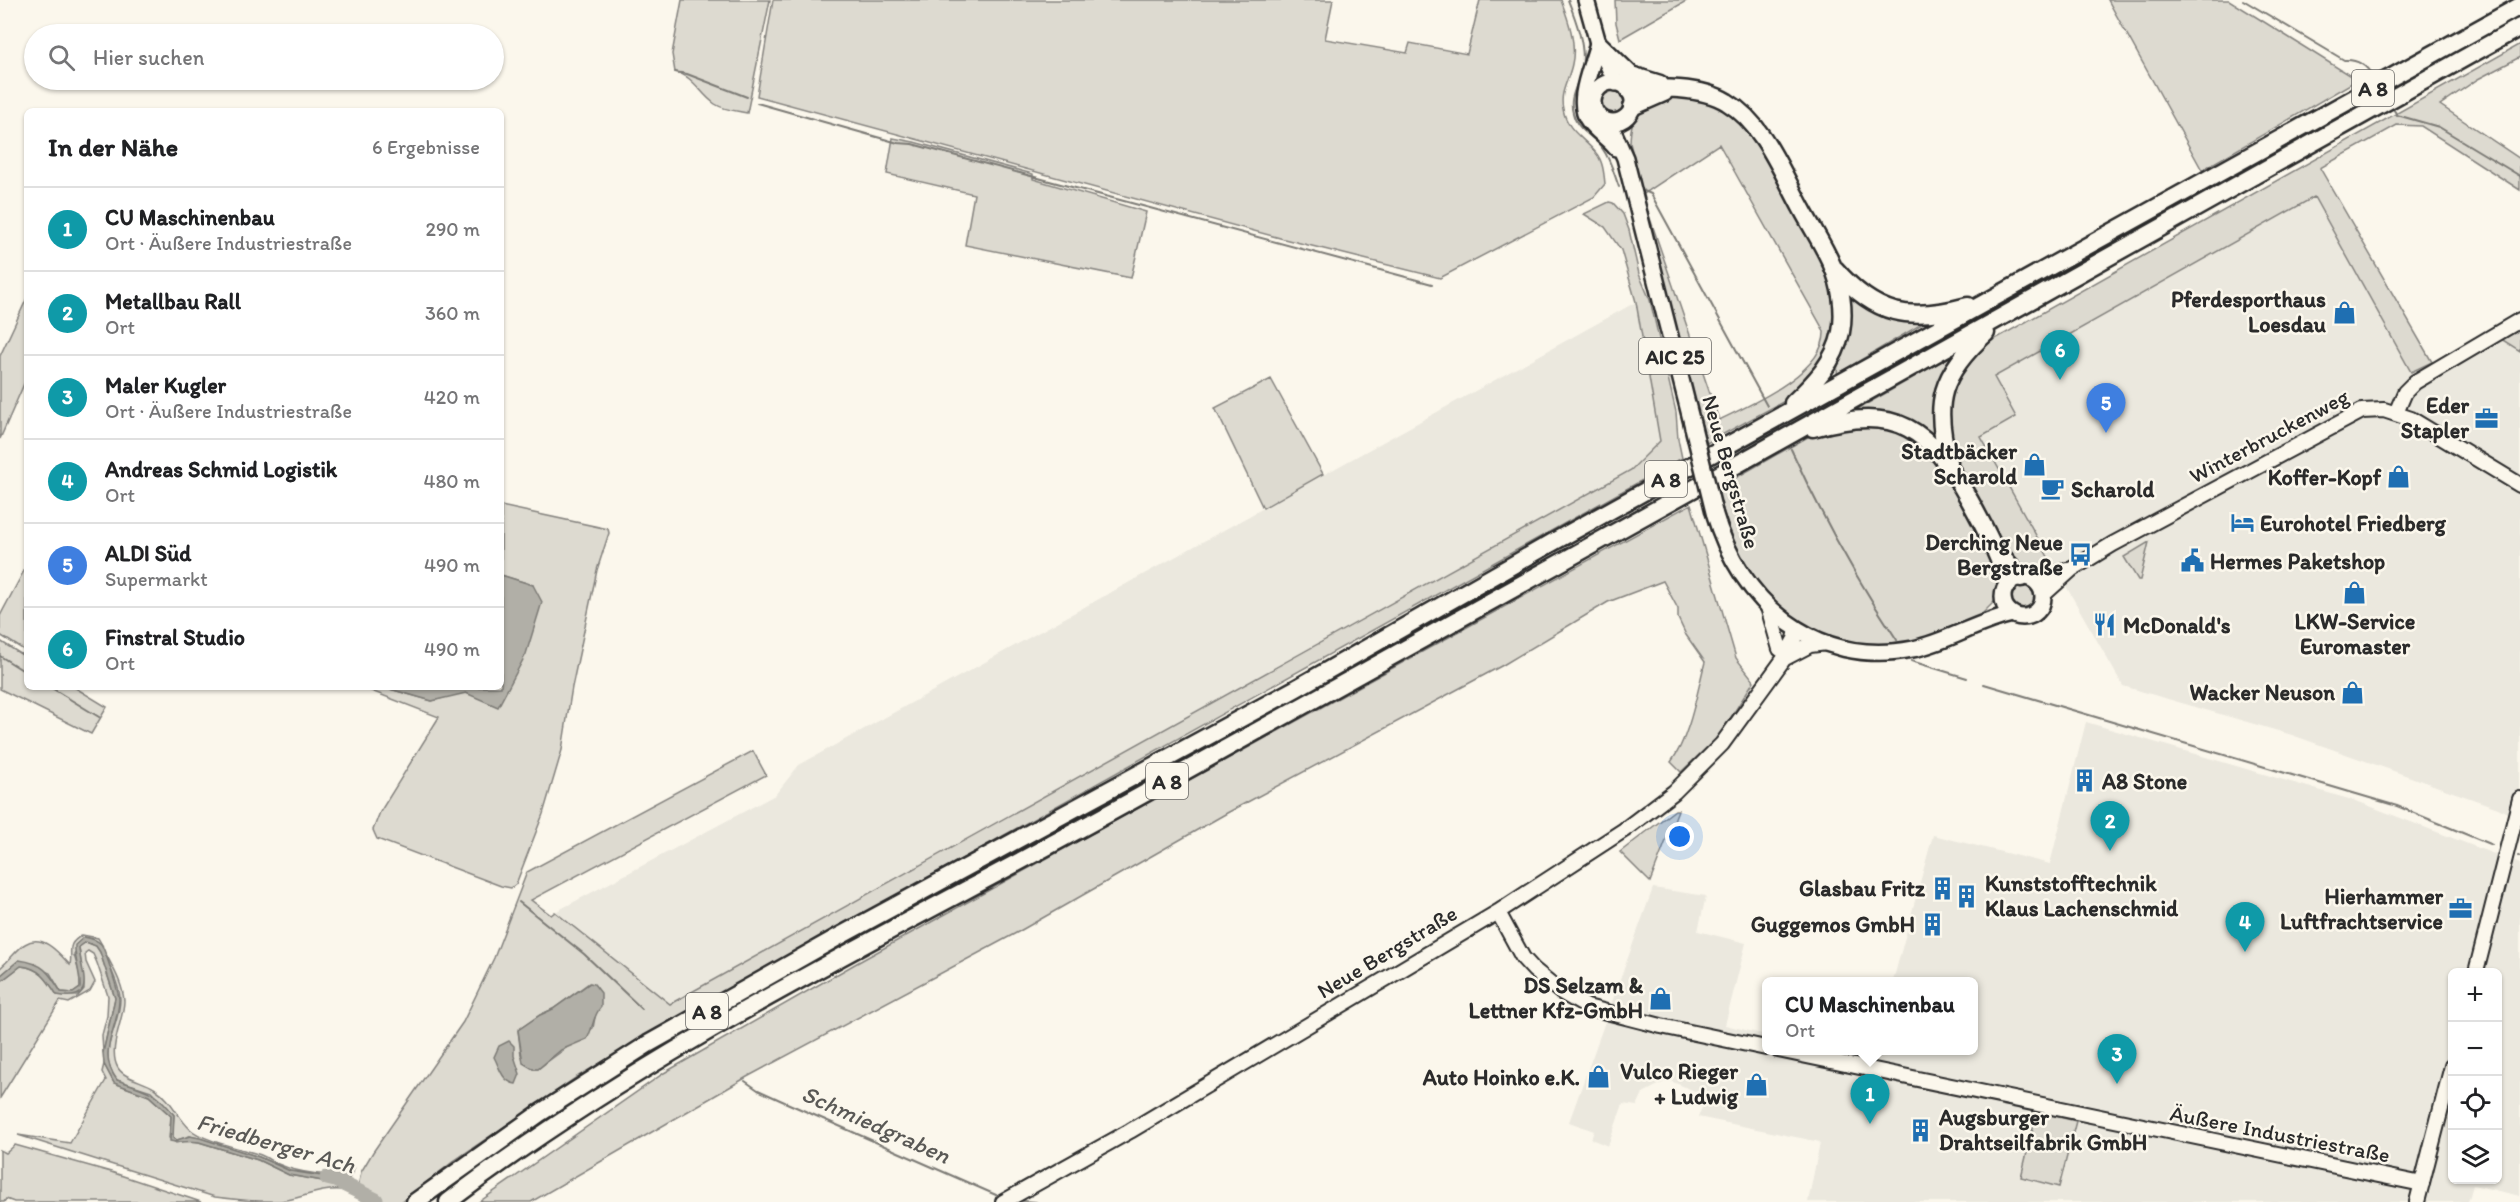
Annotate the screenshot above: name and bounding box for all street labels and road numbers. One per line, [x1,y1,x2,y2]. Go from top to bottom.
road number: A 8 [2352,70,2394,106]
road number: AIC 25 [1639,338,1711,374]
street label: Winterbruckenweg [2185,382,2354,489]
street label: Neue Bergstraße [1696,392,1766,552]
road number: A 8 [1645,461,1687,497]
road number: A 8 [1146,763,1188,799]
street label: Neue Bergstraße [1312,900,1462,1004]
road number: A 8 [686,993,728,1029]
street label: Äußere Industriestraße [2168,1099,2392,1169]

